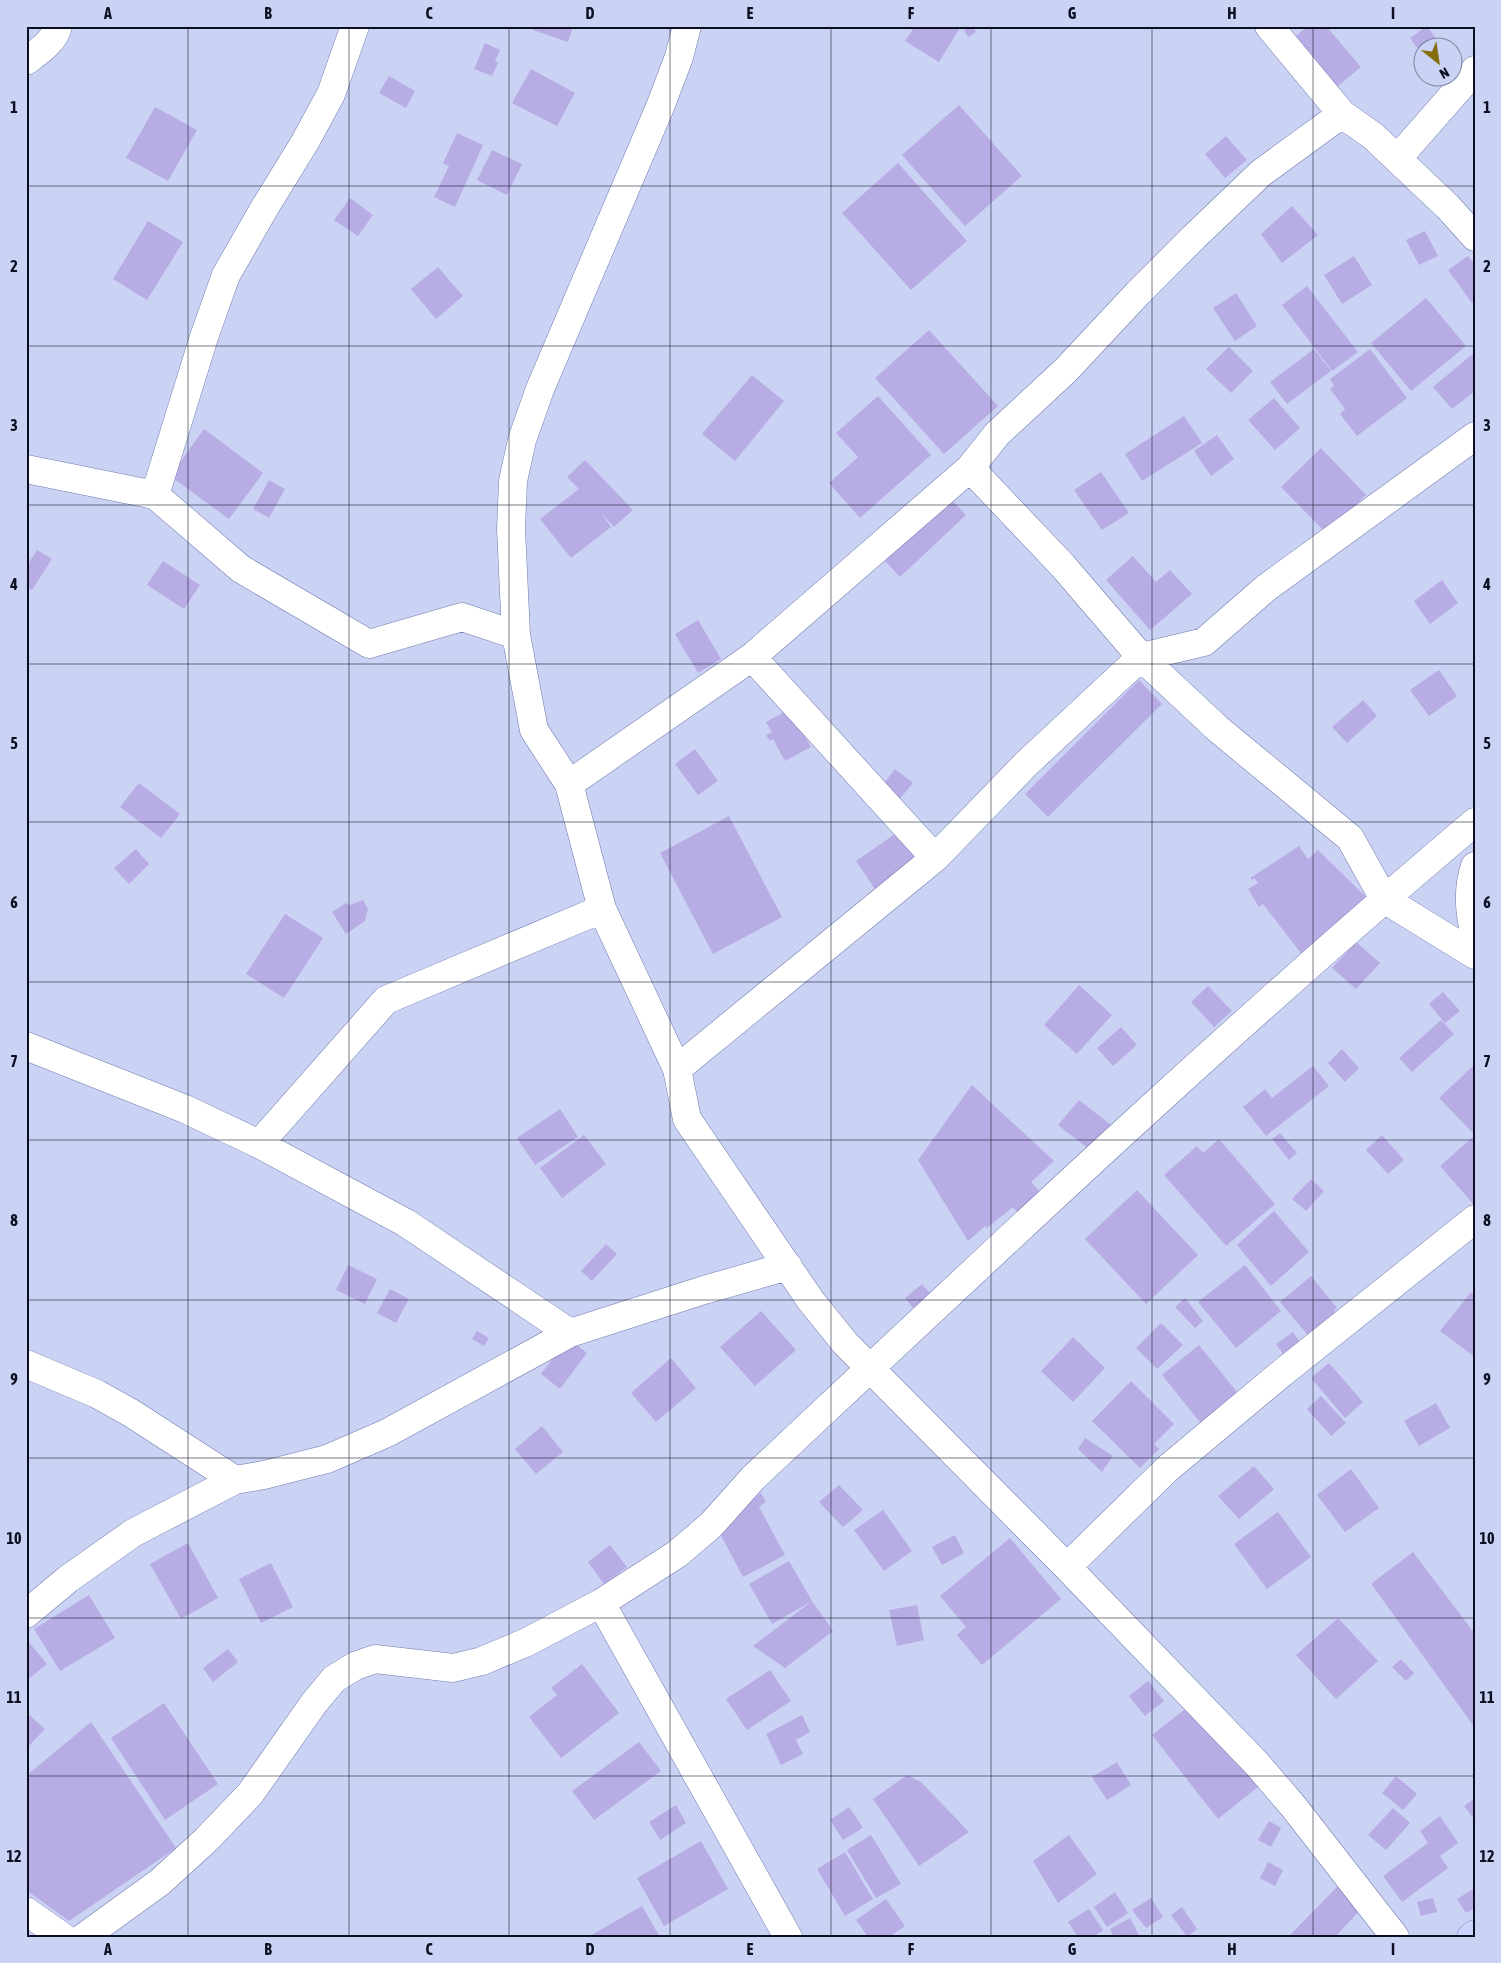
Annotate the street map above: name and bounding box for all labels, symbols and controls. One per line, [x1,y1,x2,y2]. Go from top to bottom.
text: A [103,4,112,22]
text: B [264,4,272,22]
text: C [425,4,433,22]
text: D [586,4,595,22]
text: E [747,4,754,22]
text: F [908,4,915,22]
text: G [1068,4,1077,22]
text: H [1227,4,1237,22]
text: I [1391,4,1395,22]
north arrow [1414,38,1464,88]
text: N [1437,64,1452,82]
text: 1 [10,98,18,116]
text: 1 [1483,98,1491,116]
text: 2 [10,257,18,275]
text: 2 [1483,257,1491,275]
text: 3 [10,416,18,434]
text: 3 [1483,416,1491,434]
text: 4 [9,575,18,593]
text: 4 [1482,575,1491,593]
text: 5 [10,734,18,752]
text: 5 [1483,734,1491,752]
text: 6 [10,893,18,911]
text: 6 [1483,893,1491,911]
text: 7 [10,1052,18,1070]
text: 7 [1483,1052,1491,1070]
text: 8 [10,1211,18,1229]
text: 8 [1483,1211,1491,1229]
text: 9 [10,1370,18,1388]
text: 9 [1483,1370,1491,1388]
text: 10 [6,1529,22,1547]
text: 10 [1479,1529,1495,1547]
text: 11 [6,1688,22,1706]
text: 11 [1479,1688,1495,1706]
text: 12 [6,1847,22,1865]
text: 12 [1479,1847,1495,1865]
text: A [103,1940,112,1958]
text: B [264,1940,272,1958]
text: C [425,1940,433,1958]
text: D [586,1940,595,1958]
text: E [747,1940,754,1958]
text: F [908,1940,915,1958]
text: G [1068,1940,1077,1958]
text: H [1227,1940,1237,1958]
text: I [1391,1940,1395,1958]

